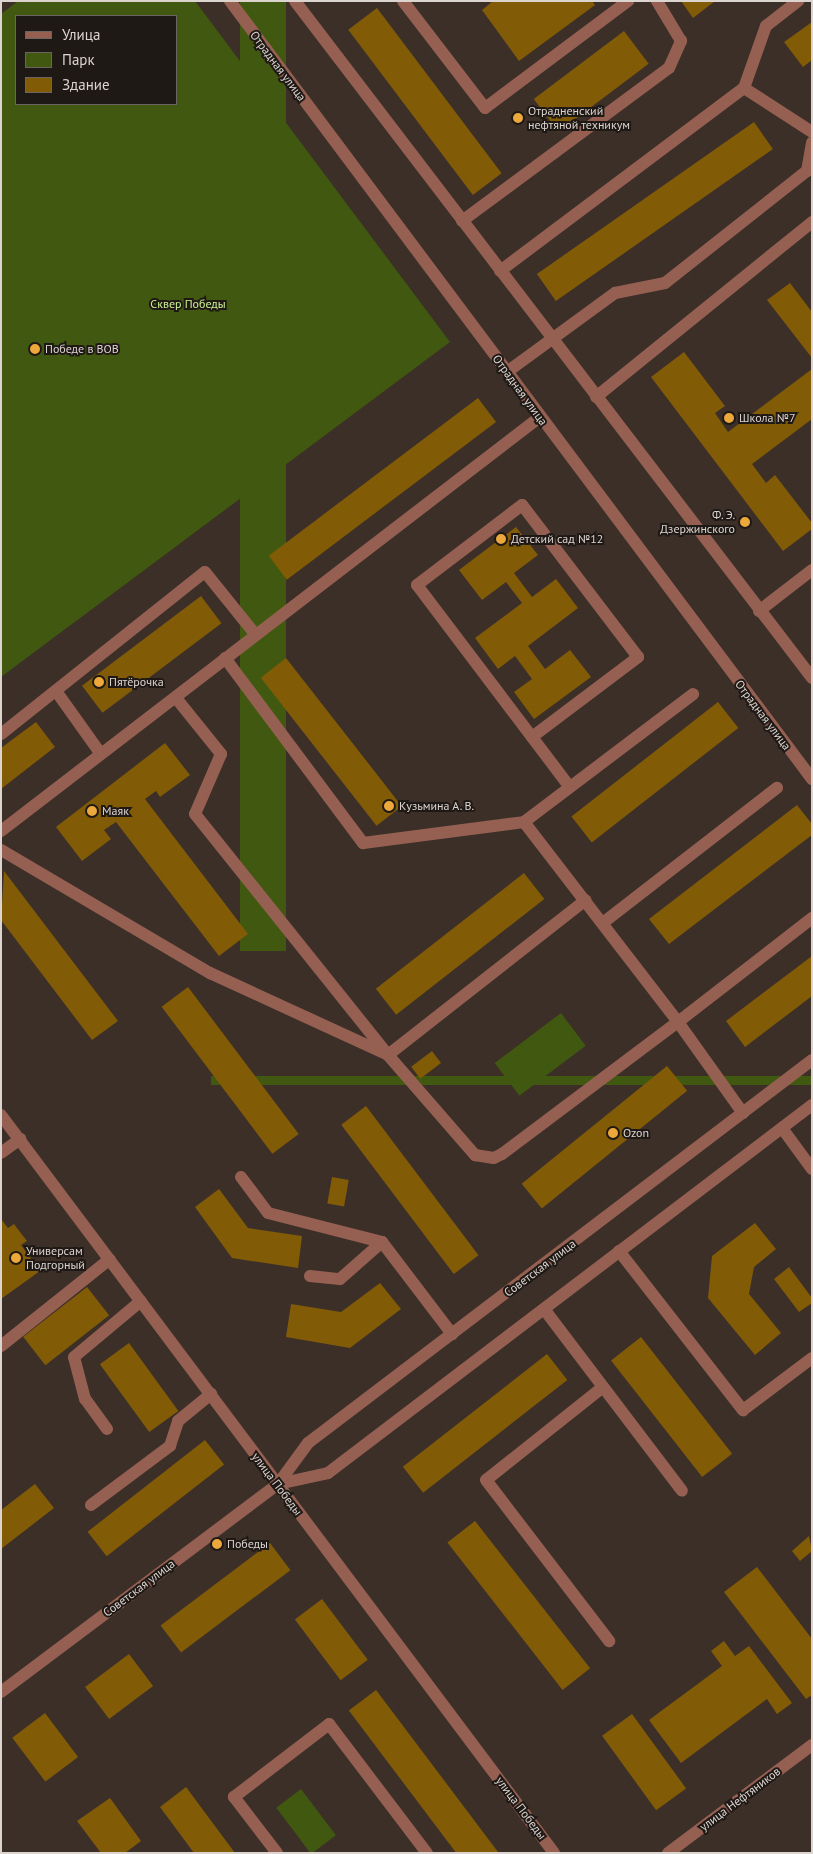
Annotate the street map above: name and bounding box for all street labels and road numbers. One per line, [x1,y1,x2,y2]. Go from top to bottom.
street label: Отрадная улица [247,28,309,104]
street label: Отрадная улица [490,352,550,428]
street label: Отрадная улица [732,677,794,753]
street label: Советская улица [501,1236,579,1300]
street label: улица Победы [249,1450,305,1518]
street label: Советская улица [100,1556,178,1620]
street label: улица Нефтяников [697,1764,783,1834]
street label: улица Победы [493,1774,549,1842]

